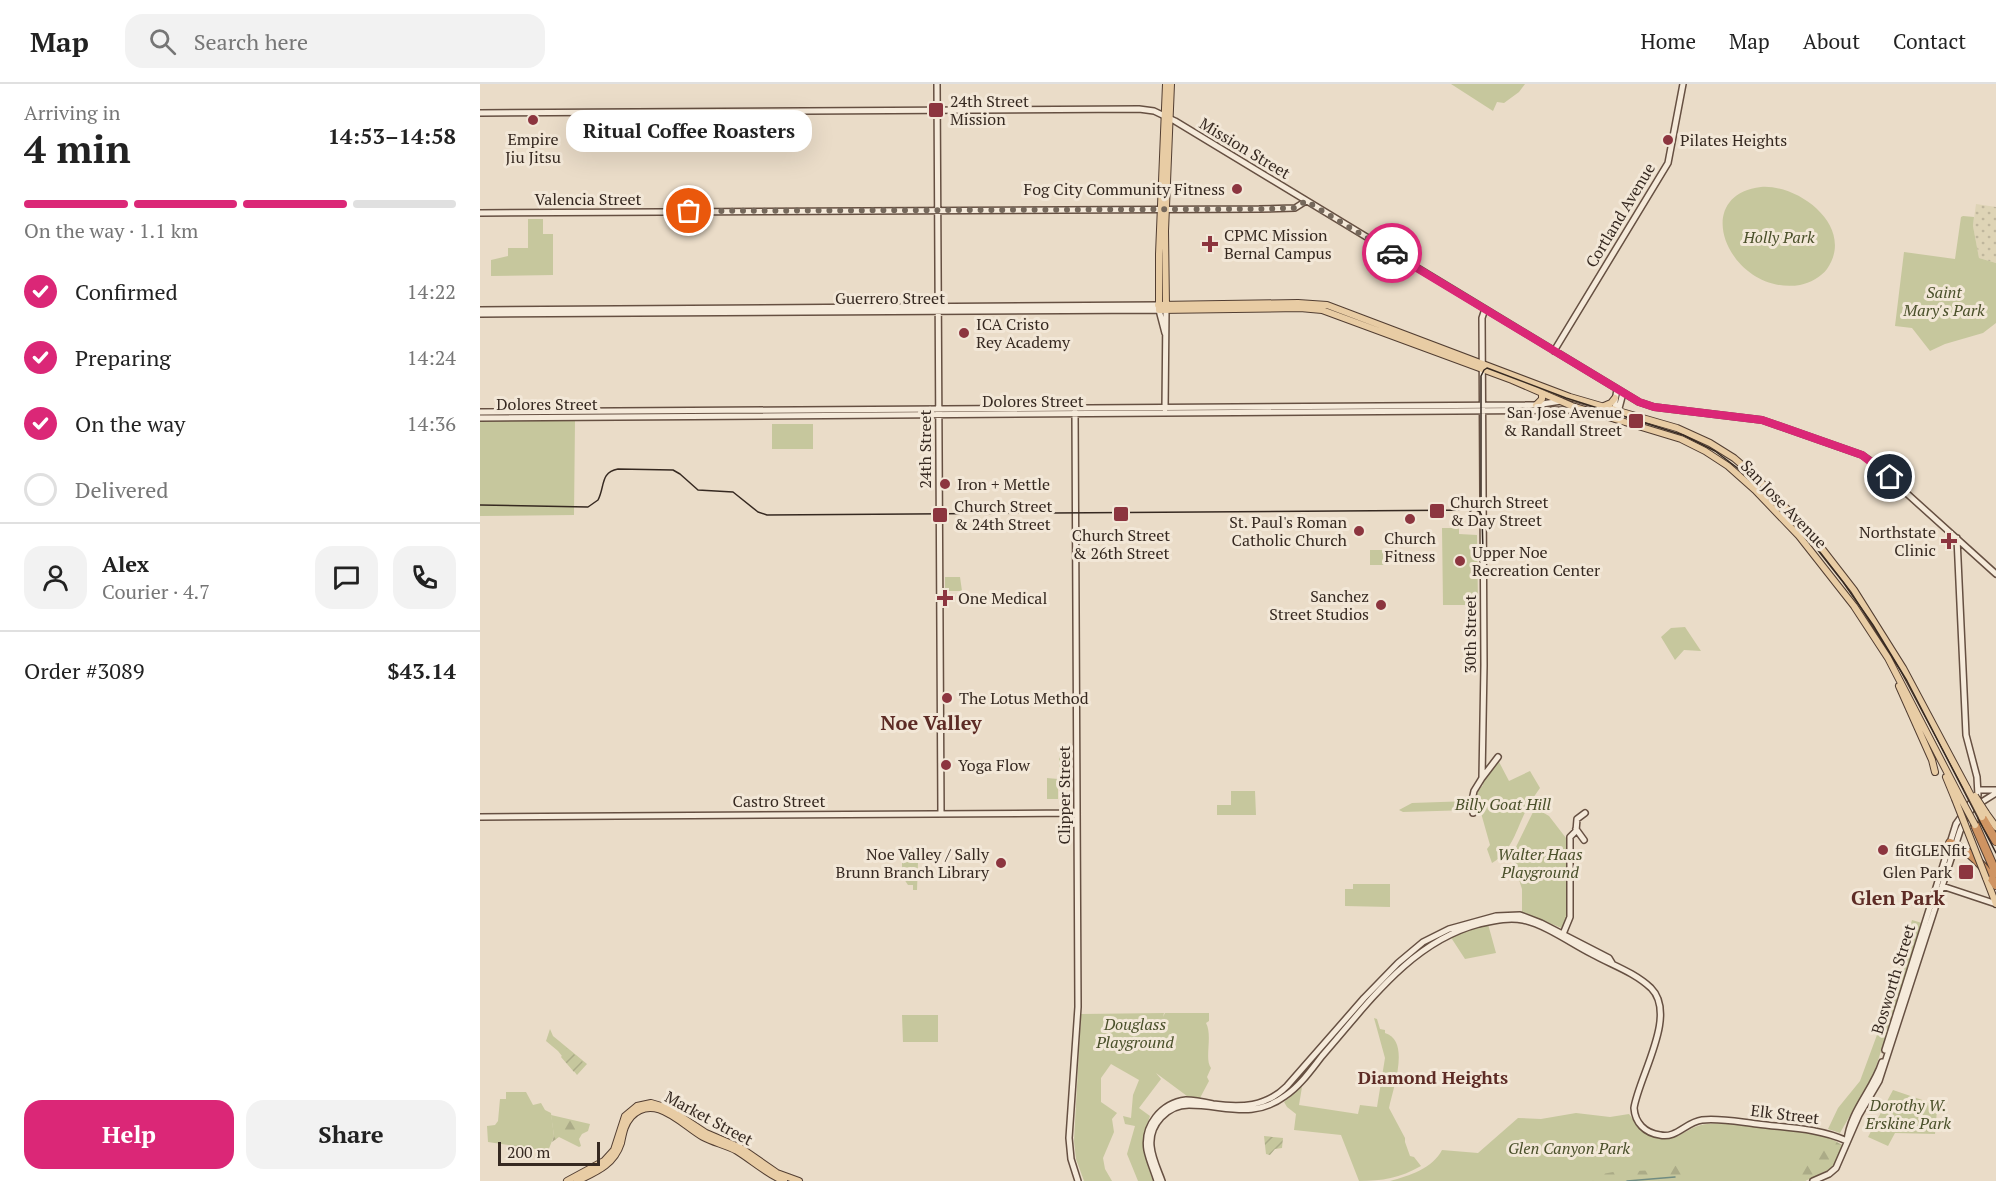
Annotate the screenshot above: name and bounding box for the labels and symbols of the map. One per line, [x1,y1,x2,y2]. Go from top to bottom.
place label: 24th Street Mission [950,90,1029,130]
marker: 24th Street Mission [927,101,945,119]
callout: Ritual Coffee Roasters [566,109,812,151]
street label: Mission Street [1195,112,1295,184]
marker: Empire Jiu Jitsu [526,113,540,127]
place label: Empire Jiu Jitsu [505,128,561,168]
place label: Pilates Heights [1680,129,1787,151]
marker: Pilates Heights [1661,133,1675,147]
street label: Cortland Avenue [1580,159,1660,271]
place label: Fog City Community Fitness [1023,178,1225,200]
marker: Fog City Community Fitness [1230,182,1244,196]
pin [663,185,714,236]
street label: Valencia Street [534,188,642,210]
courier [1362,223,1422,283]
place label: CPMC Mission Bernal Campus [1224,224,1332,264]
park label: Holly Park [1742,226,1815,248]
marker: CPMC Mission Bernal Campus [1201,235,1219,253]
park label: Saint Mary's Park [1902,281,1985,321]
street label: Guerrero Street [835,287,945,309]
place label: ICA Cristo Rey Academy [976,313,1071,353]
marker: ICA Cristo Rey Academy [957,326,971,340]
street label: Dolores Street [982,390,1084,412]
street label: Dolores Street [496,393,598,415]
place label: San Jose Avenue & Randall Street [1503,401,1622,441]
street label: 24th Street [914,409,936,488]
marker: San Jose Avenue & Randall Street [1627,412,1645,430]
pin [1864,451,1915,502]
street label: San Jose Avenue [1736,455,1832,553]
place label: Iron + Mettle [957,473,1050,495]
marker: Iron + Mettle [938,477,952,491]
place label: Church Street & Day Street [1450,491,1549,531]
place label: Church Street & 24th Street [954,495,1053,535]
marker: Church Street & Day Street [1428,502,1446,520]
marker: Church Street & 26th Street [1112,505,1130,523]
marker: Church Street & 24th Street [931,506,949,524]
place label: St. Paul's Roman Catholic Church [1229,511,1348,551]
marker: Church Fitness [1403,512,1417,526]
place label: Northstate Clinic [1859,521,1936,561]
place label: Church Street & 26th Street [1072,524,1170,564]
marker: St. Paul's Roman Catholic Church [1352,524,1366,538]
place label: Church Fitness [1384,527,1437,567]
marker: Northstate Clinic [1940,532,1958,550]
place label: Upper Noe Recreation Center [1472,541,1601,581]
marker: Upper Noe Recreation Center [1453,554,1467,568]
place label: Sanchez Street Studios [1269,585,1369,625]
place label: One Medical [958,587,1047,609]
marker: One Medical [936,589,954,607]
street label: 30th Street [1459,594,1481,673]
marker: Sanchez Street Studios [1374,598,1388,612]
place label: The Lotus Method [959,687,1089,709]
marker: The Lotus Method [940,691,954,705]
district label: Noe Valley [880,709,982,736]
street label: Clipper Street [1053,746,1075,844]
place label: Yoga Flow [958,754,1030,776]
marker: Yoga Flow [939,758,953,772]
street label: Castro Street [733,790,825,812]
park label: Billy Goat Hill [1454,793,1551,815]
place label: fitGLENfit [1895,839,1967,861]
place label: Noe Valley / Sally Brunn Branch Library [836,843,990,883]
park label: Walter Haas Playground [1497,843,1583,883]
marker: fitGLENfit [1876,843,1890,857]
marker: Noe Valley / Sally Brunn Branch Library [994,856,1008,870]
place label: Glen Park [1883,861,1953,883]
marker: Glen Park [1957,863,1975,881]
district label: Glen Park [1851,884,1945,911]
street label: Bosworth Street [1866,921,1920,1037]
park label: Douglass Playground [1095,1013,1174,1053]
district label: Diamond Heights [1358,1065,1508,1089]
street label: Market Street [661,1086,757,1150]
park label: Dorothy W. Erskine Park [1864,1094,1951,1134]
street label: Elk Street [1749,1099,1821,1129]
park label: Glen Canyon Park [1508,1137,1630,1159]
scale bar [498,1139,600,1166]

